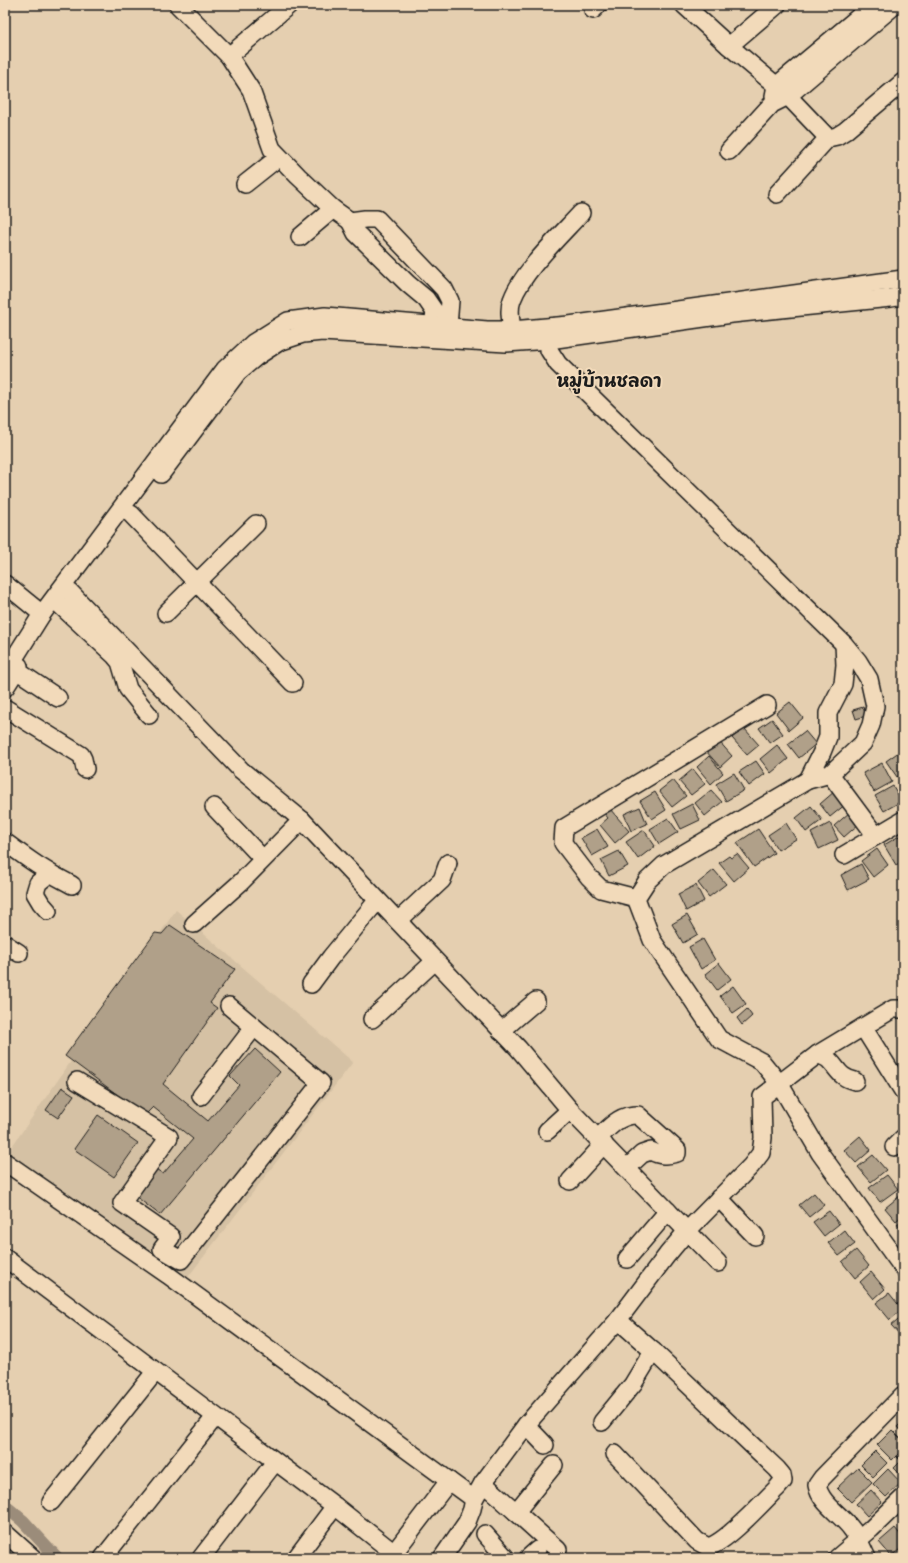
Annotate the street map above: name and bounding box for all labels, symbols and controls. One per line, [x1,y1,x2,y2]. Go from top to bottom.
district label: หมู่บ้านชลดา [557,369,661,396]

